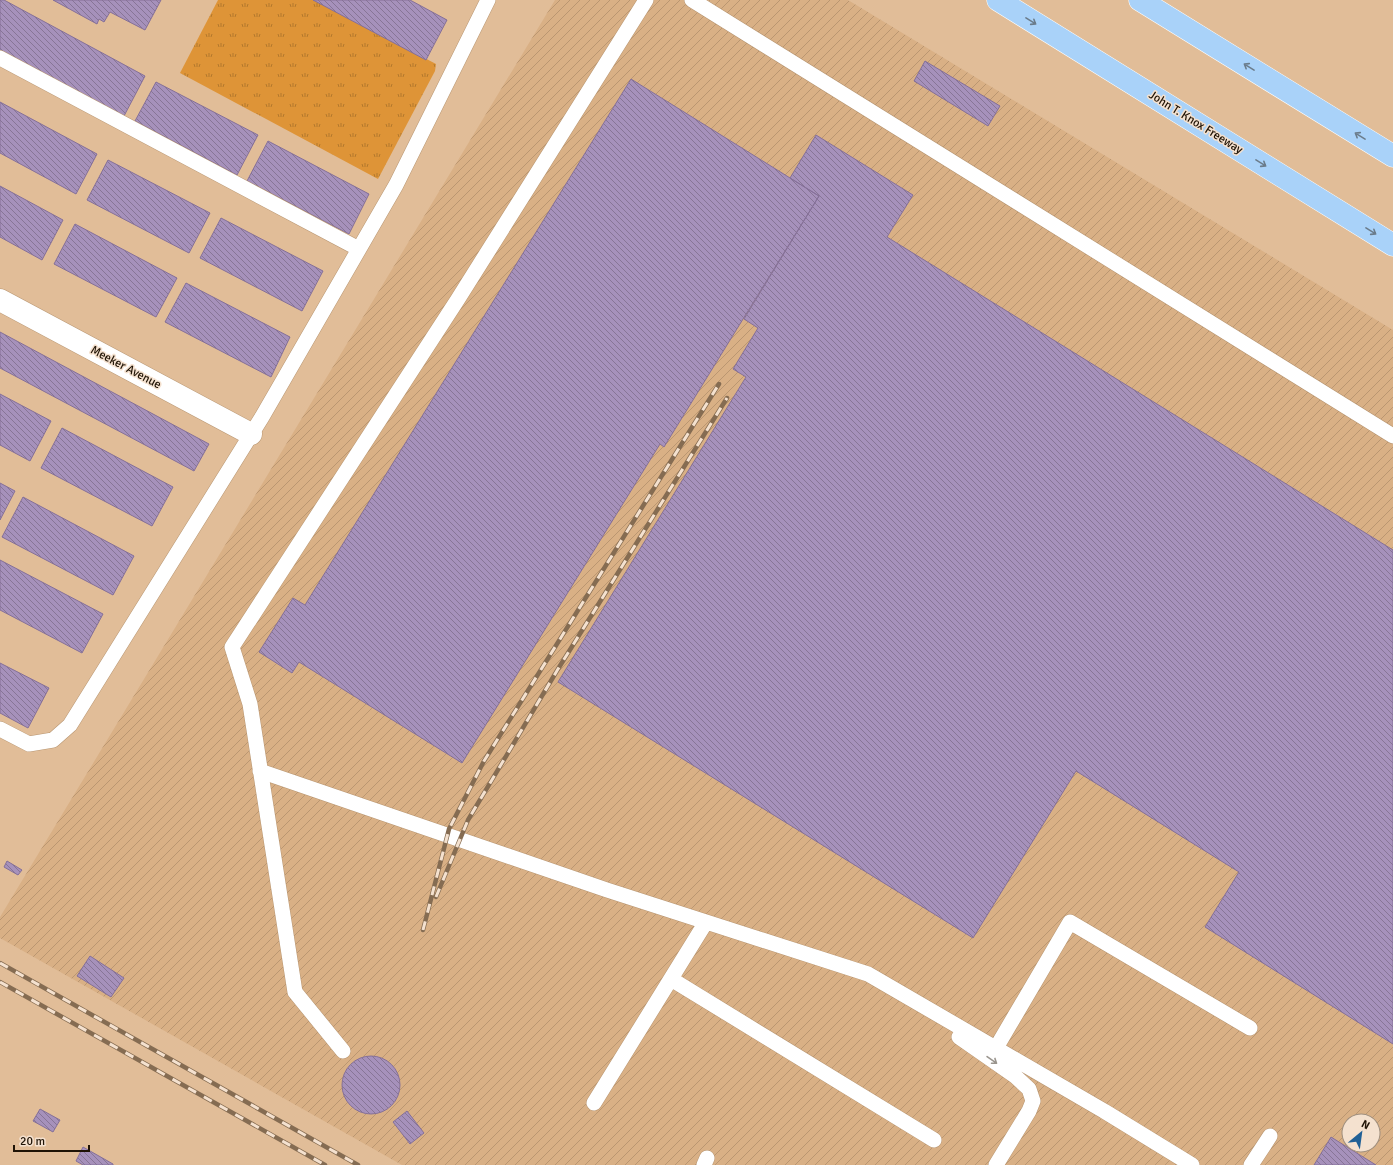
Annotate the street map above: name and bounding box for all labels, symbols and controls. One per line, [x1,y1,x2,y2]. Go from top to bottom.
one-way arrow [1025,17,1037,25]
one-way arrow [1243,63,1255,71]
street label: John T. Knox Freeway [1146,87,1246,158]
one-way arrow [1355,132,1366,140]
one-way arrow [1255,159,1267,167]
one-way arrow [1365,227,1376,235]
street label: Meeker Avenue [88,342,164,392]
one-way arrow [986,1056,997,1064]
north arrow [1341,1113,1381,1153]
text: N [1359,1117,1372,1132]
scale bar [14,1127,89,1153]
text: 20 m [20,1134,45,1149]

